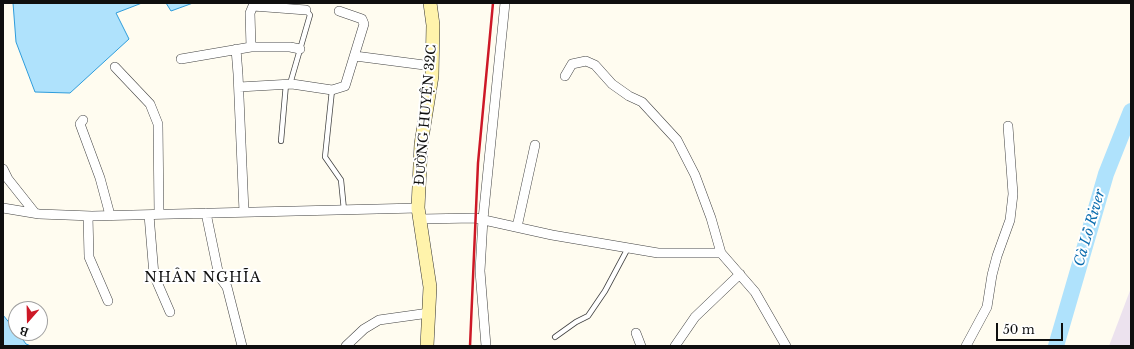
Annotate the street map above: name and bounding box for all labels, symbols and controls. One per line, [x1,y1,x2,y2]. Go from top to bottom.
street label: ĐƯỜNG HUYỆN 32C [412,44,440,186]
water label: Cà Lồ River [1071,188,1109,268]
district label: NHÂN NGHĨA [144,270,262,286]
north arrow [8,301,48,341]
scale bar [998,315,1065,341]
text: 50 m [1003,322,1035,337]
text: B [18,323,31,339]

